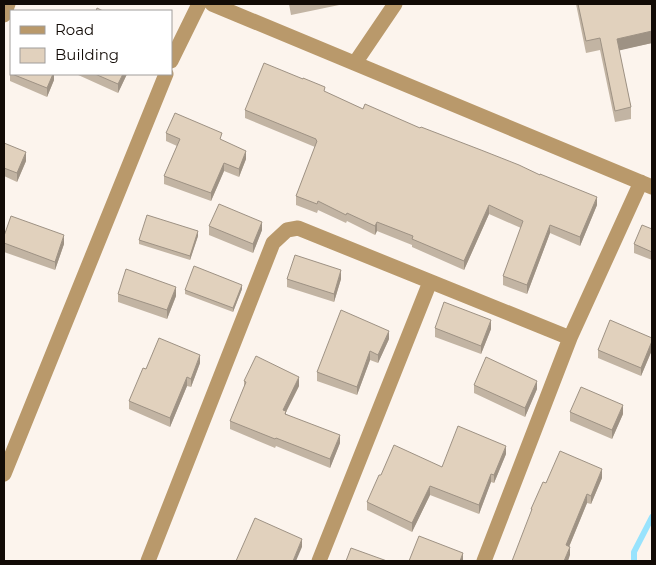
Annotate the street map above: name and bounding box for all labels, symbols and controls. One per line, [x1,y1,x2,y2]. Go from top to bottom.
legend [10,10,172,75]
text: Road [55,20,94,39]
text: Building [55,45,119,64]

